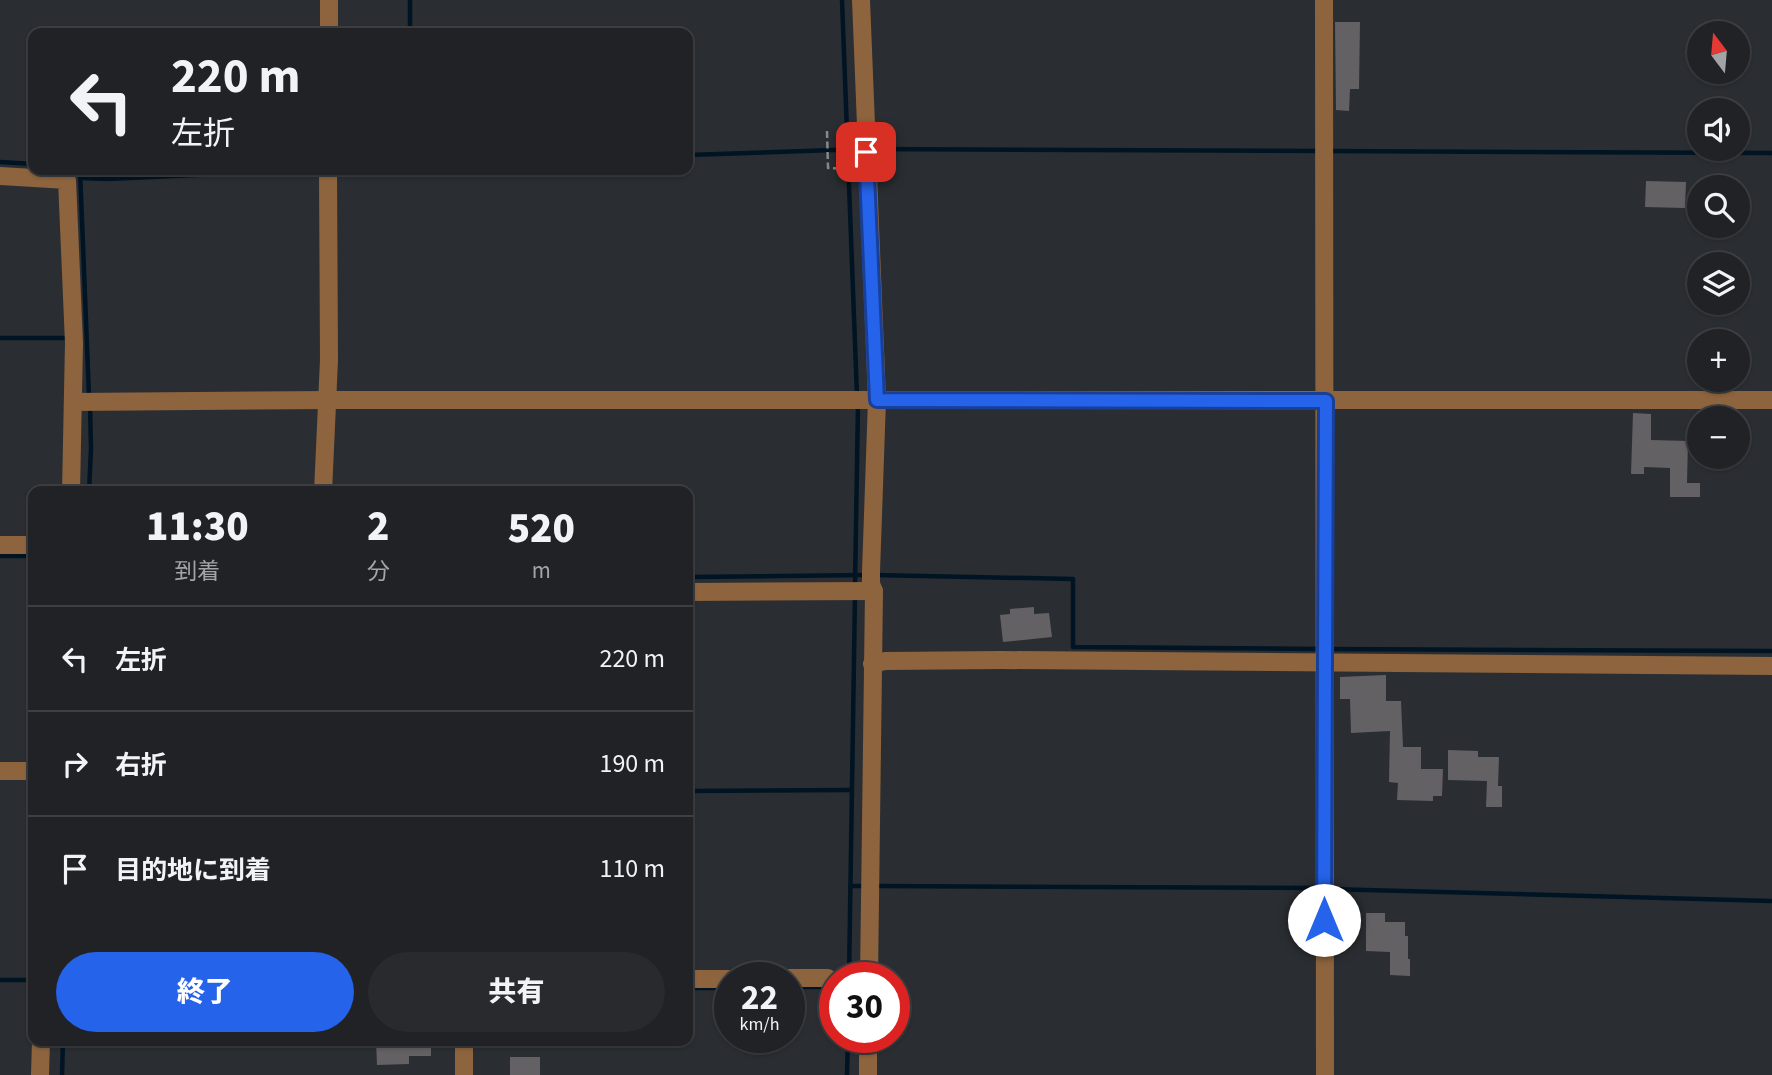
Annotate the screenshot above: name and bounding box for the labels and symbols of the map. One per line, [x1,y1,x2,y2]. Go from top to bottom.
north arrow [1687,21,1750,84]
pin [836,122,896,182]
position arrow [1287,883,1361,957]
speed limit sign: 30 [819,962,910,1053]

